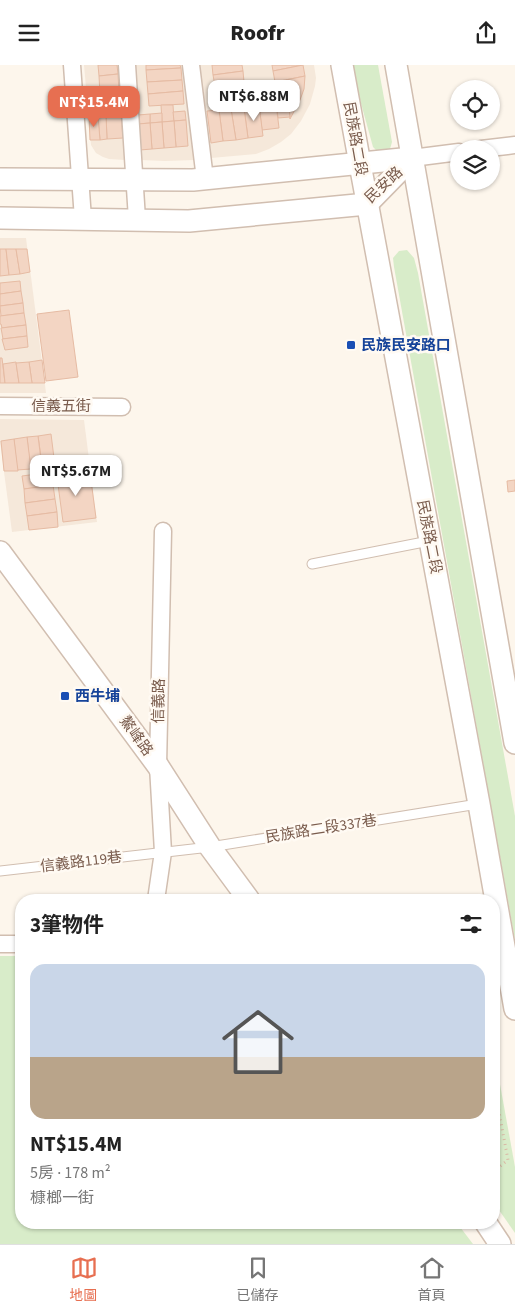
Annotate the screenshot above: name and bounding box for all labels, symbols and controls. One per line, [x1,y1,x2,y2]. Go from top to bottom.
text: Roofr [230,17,285,49]
icon: menu [15,19,43,47]
icon: share [472,19,500,47]
pin: NT$6.88M [202,80,306,122]
map controls [450,80,500,190]
button: locate [450,80,500,130]
pin: NT$15.4M [42,85,146,128]
text: NT$6.88M [219,85,289,107]
text: NT$15.4M [59,91,129,113]
street label: 民族路二段 [338,100,372,178]
button: layers [450,140,500,190]
street label: 民安路 [360,162,408,208]
place label: 民族民安路口 [361,335,451,356]
marker: 民族民安路口 [345,339,357,351]
street label: 信義五街 [31,396,91,417]
pin: NT$5.67M [24,455,128,497]
text: NT$5.67M [41,460,111,482]
street label: 民族路二段 [412,498,446,576]
street label: 信義路 [148,678,170,724]
place label: 西牛埔 [75,686,120,707]
marker: 西牛埔 [59,690,71,702]
street label: 鰲峰路 [114,712,158,760]
street label: 民族路二段337巷 [264,810,378,848]
street label: 信義路119巷 [39,847,123,877]
text: 3筆物件 [30,910,104,940]
icon: filters [457,910,485,938]
icon: home [213,997,303,1087]
text: NT$15.4M [30,1129,122,1159]
text: 5房 · 178 m² [30,1162,111,1184]
text: 槺榔一街 [30,1187,94,1209]
tab: 地圖 [70,1254,98,1306]
tab: 已儲存 [237,1254,279,1306]
tab: 首頁 [418,1254,446,1306]

